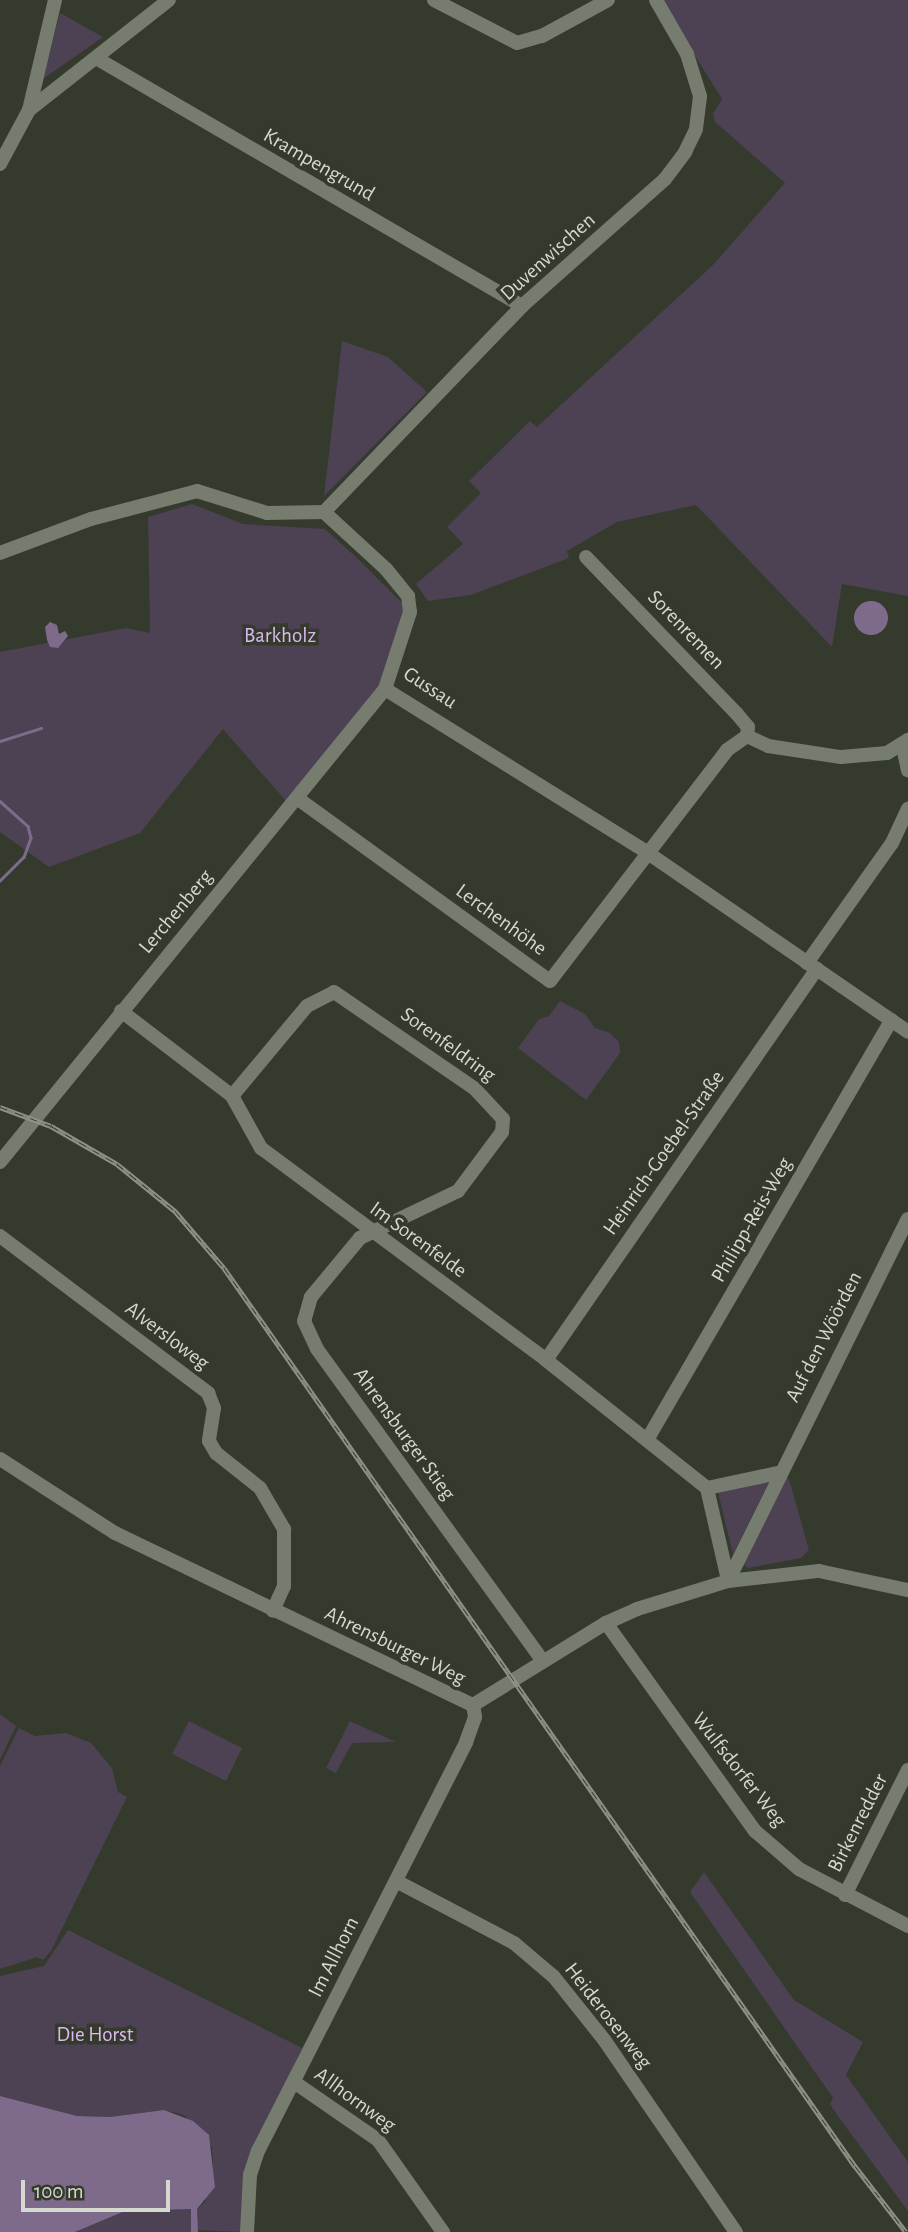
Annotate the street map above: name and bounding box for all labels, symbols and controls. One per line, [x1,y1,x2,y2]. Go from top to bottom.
street label: Krampengrund [259,123,379,207]
street label: Duvenwischen [495,208,601,306]
street label: Sorenremen [642,585,730,675]
park label: Barkholz [244,623,316,649]
street label: Gussau [398,661,462,715]
street label: Lerchenberg [134,865,218,959]
street label: Lerchenhöhe [451,879,551,961]
street label: Sorenfeldring [396,1002,500,1088]
street label: Heinrich-Goebel-Straße [598,1066,730,1240]
street label: Philipp-Reis-Weg [706,1153,798,1287]
street label: Im Sorenfelde [365,1196,471,1284]
street label: Auf den Wöörden [780,1267,868,1407]
street label: Alversloweg [120,1296,214,1376]
street label: Ahrensburger Stieg [348,1363,460,1505]
street label: Ahrensburger Weg [320,1601,470,1691]
street label: Wulfsdorfer Weg [686,1708,792,1832]
street label: Birkenredder [822,1769,894,1877]
street label: Im Allhorn [303,1913,365,2001]
street label: Heiderosenweg [559,1958,657,2074]
park label: Die Horst [56,2022,134,2048]
street label: Allhornweg [309,2062,401,2138]
scale bar [24,2166,173,2210]
text: 100 m [34,2181,84,2202]

